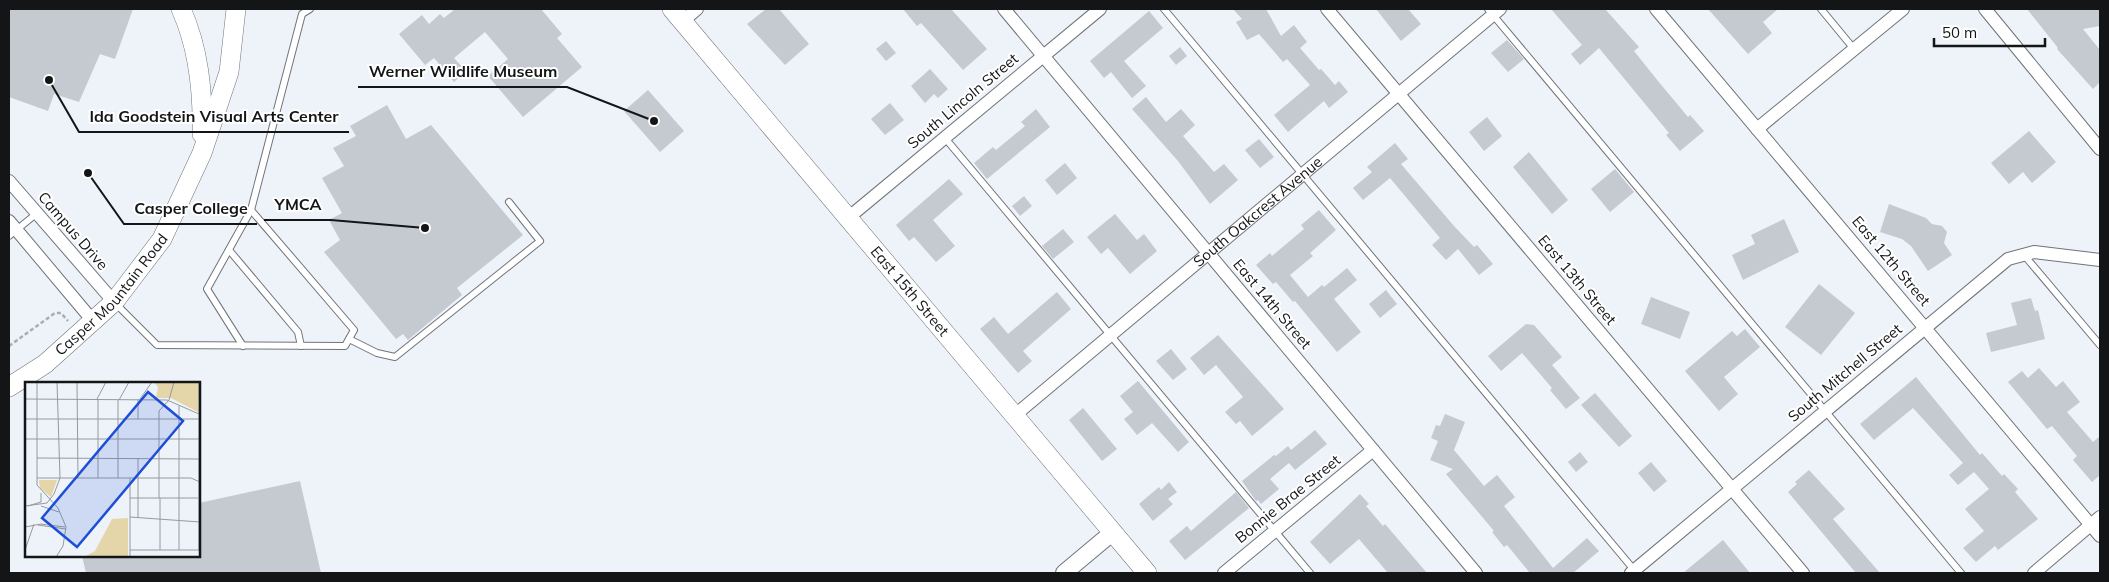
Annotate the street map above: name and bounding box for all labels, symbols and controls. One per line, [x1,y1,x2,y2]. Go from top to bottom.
scale bar [1934,15,2045,47]
text: 50 m [1942,23,1977,42]
street label: South Lincoln Street [903,49,1022,152]
callout: Werner Wildlife Museum [358,56,567,87]
text: Werner Wildlife Museum [369,61,557,81]
callout: Ida Goodstein Visual Arts Center [79,101,349,132]
text: Ida Goodstein Visual Arts Center [89,106,339,126]
street label: South Oakcrest Avenue [1189,152,1326,271]
street label: Campus Drive [34,188,113,274]
callout: YMCA [264,189,331,220]
callout: Casper College [124,193,257,224]
text: YMCA [273,194,322,214]
text: Casper College [134,198,248,218]
street label: East 12th Street [1848,212,1935,310]
street label: Casper Mountain Road [51,230,172,360]
street label: East 13th Street [1534,231,1621,329]
street label: East 15th Street [867,242,953,340]
street label: East 14th Street [1229,255,1316,353]
street label: South Mitchell Street [1784,319,1906,426]
inset map [25,382,200,557]
street label: Bonnie Brae Street [1231,450,1344,547]

